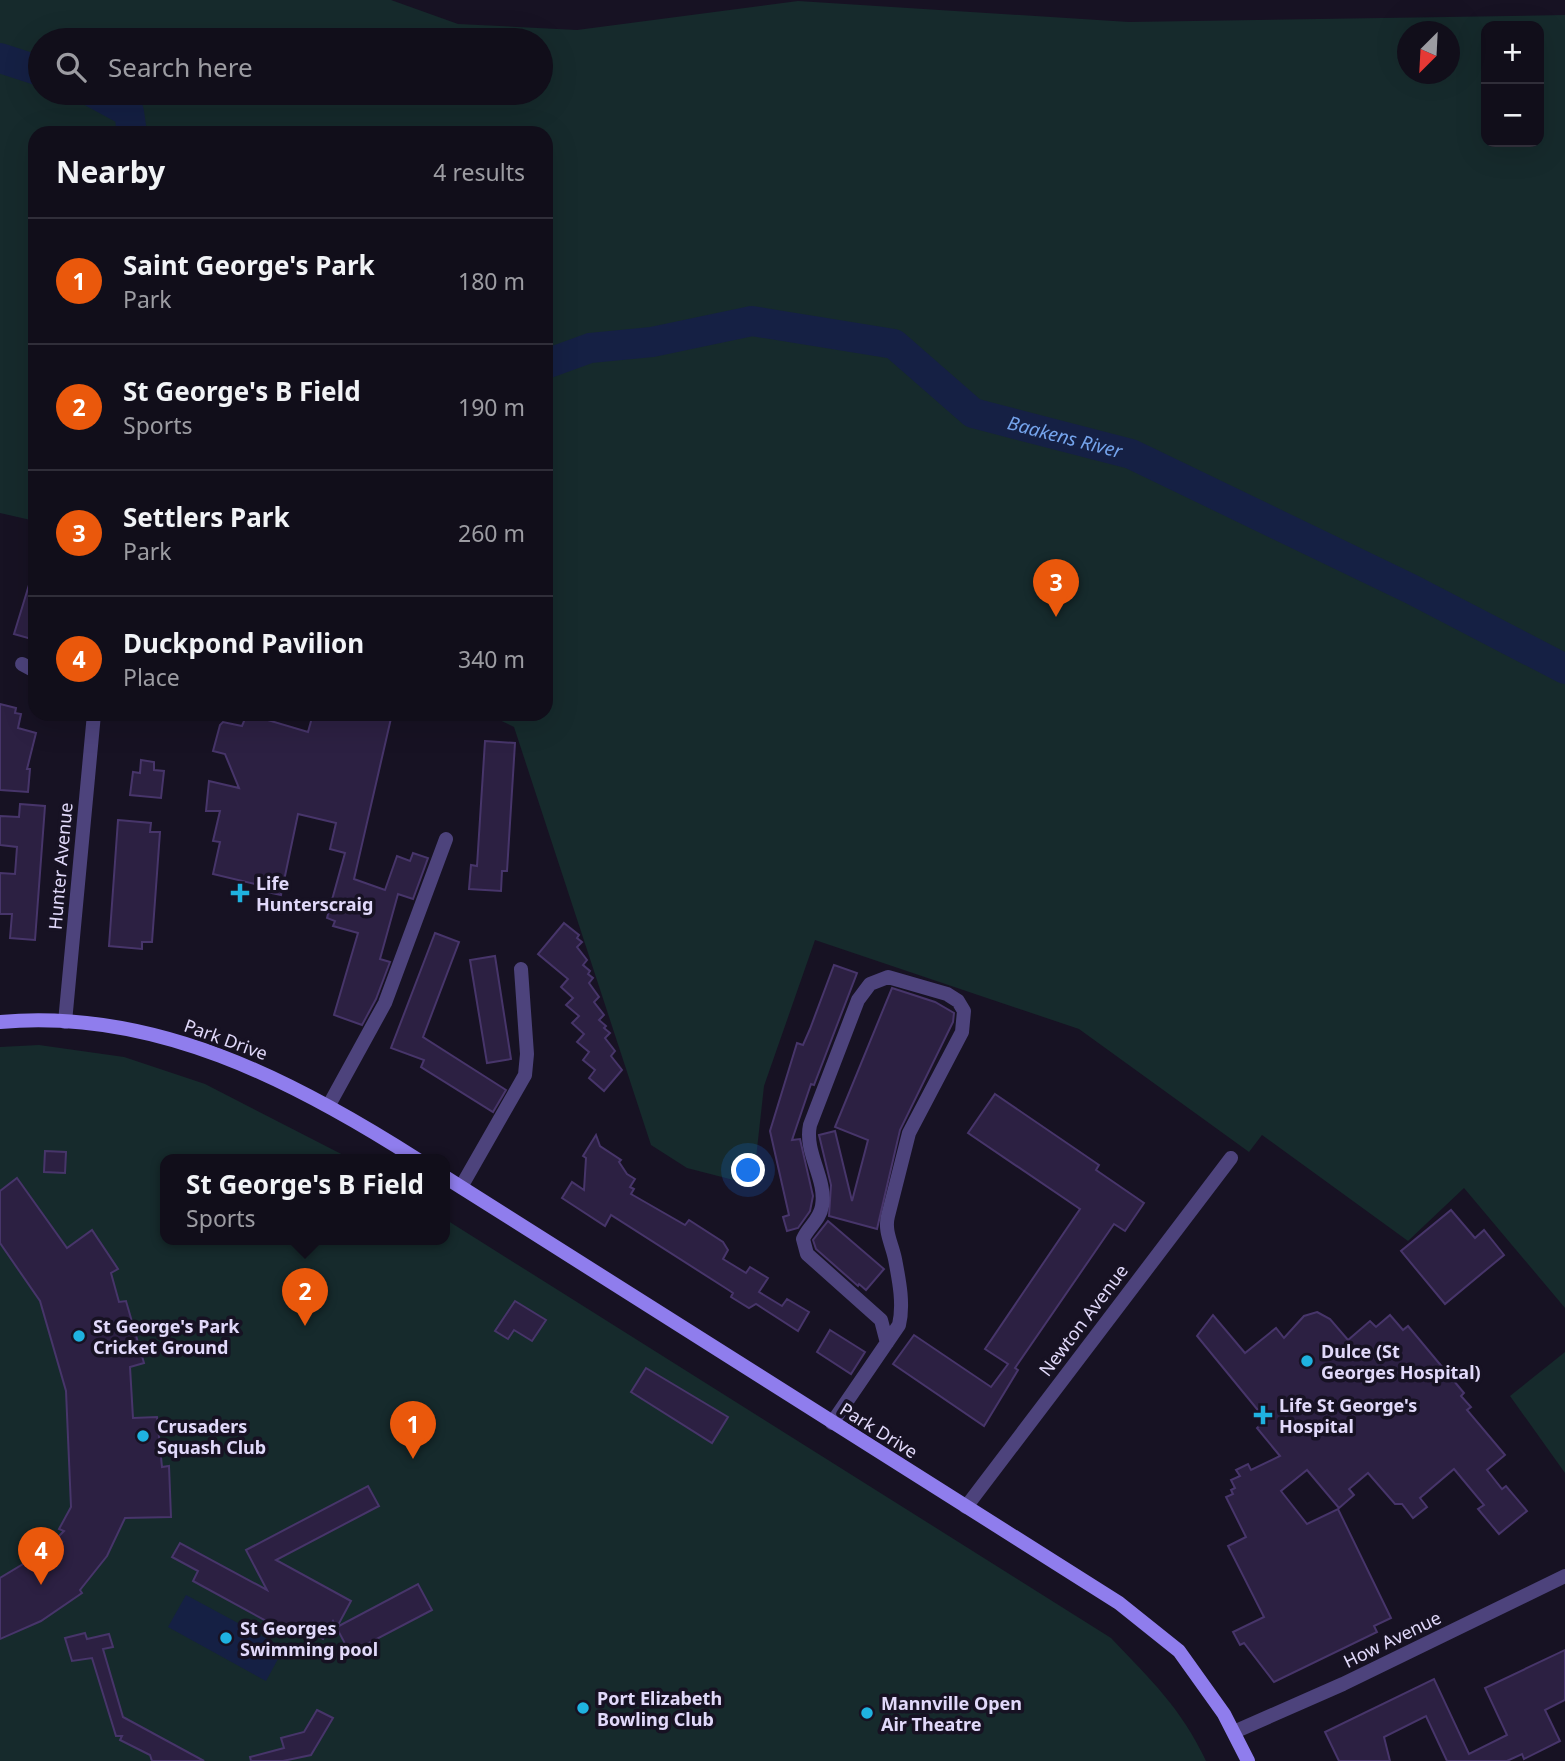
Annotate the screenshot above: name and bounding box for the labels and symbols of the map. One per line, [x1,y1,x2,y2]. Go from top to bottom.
north arrow [1397,21,1460,84]
water label: Baakens River [1005,410,1126,465]
pin: 3 [1033,559,1079,617]
street label: Hunter Avenue [42,801,78,931]
place label: Life Hunterscraig [256,871,373,916]
marker: Life Hunterscraig [230,883,250,903]
street label: Park Drive [181,1013,271,1065]
your location [731,1153,765,1187]
street label: Newton Avenue [1033,1259,1133,1381]
pin: 2 [282,1268,328,1326]
place label: St George's Park Cricket Ground [93,1314,240,1359]
marker: St George's Park Cricket Ground [71,1328,87,1344]
place label: Dulce (St Georges Hospital) [1321,1339,1481,1384]
marker: Dulce (St Georges Hospital) [1299,1353,1315,1369]
place label: Life St George's Hospital [1279,1393,1417,1438]
street label: Park Drive [836,1397,922,1463]
pin: 1 [390,1401,436,1459]
marker: Life St George's Hospital [1253,1405,1273,1425]
place label: Crusaders Squash Club [157,1414,266,1459]
marker: Crusaders Squash Club [135,1428,151,1444]
pin: 4 [18,1527,64,1585]
street label: How Avenue [1339,1605,1445,1673]
place label: St Georges Swimming pool [240,1616,378,1661]
marker: St Georges Swimming pool [218,1630,234,1646]
place label: Port Elizabeth Bowling Club [597,1686,722,1731]
place label: Mannville Open Air Theatre [881,1691,1022,1736]
marker: Port Elizabeth Bowling Club [575,1700,591,1716]
marker: Mannville Open Air Theatre [859,1705,875,1721]

